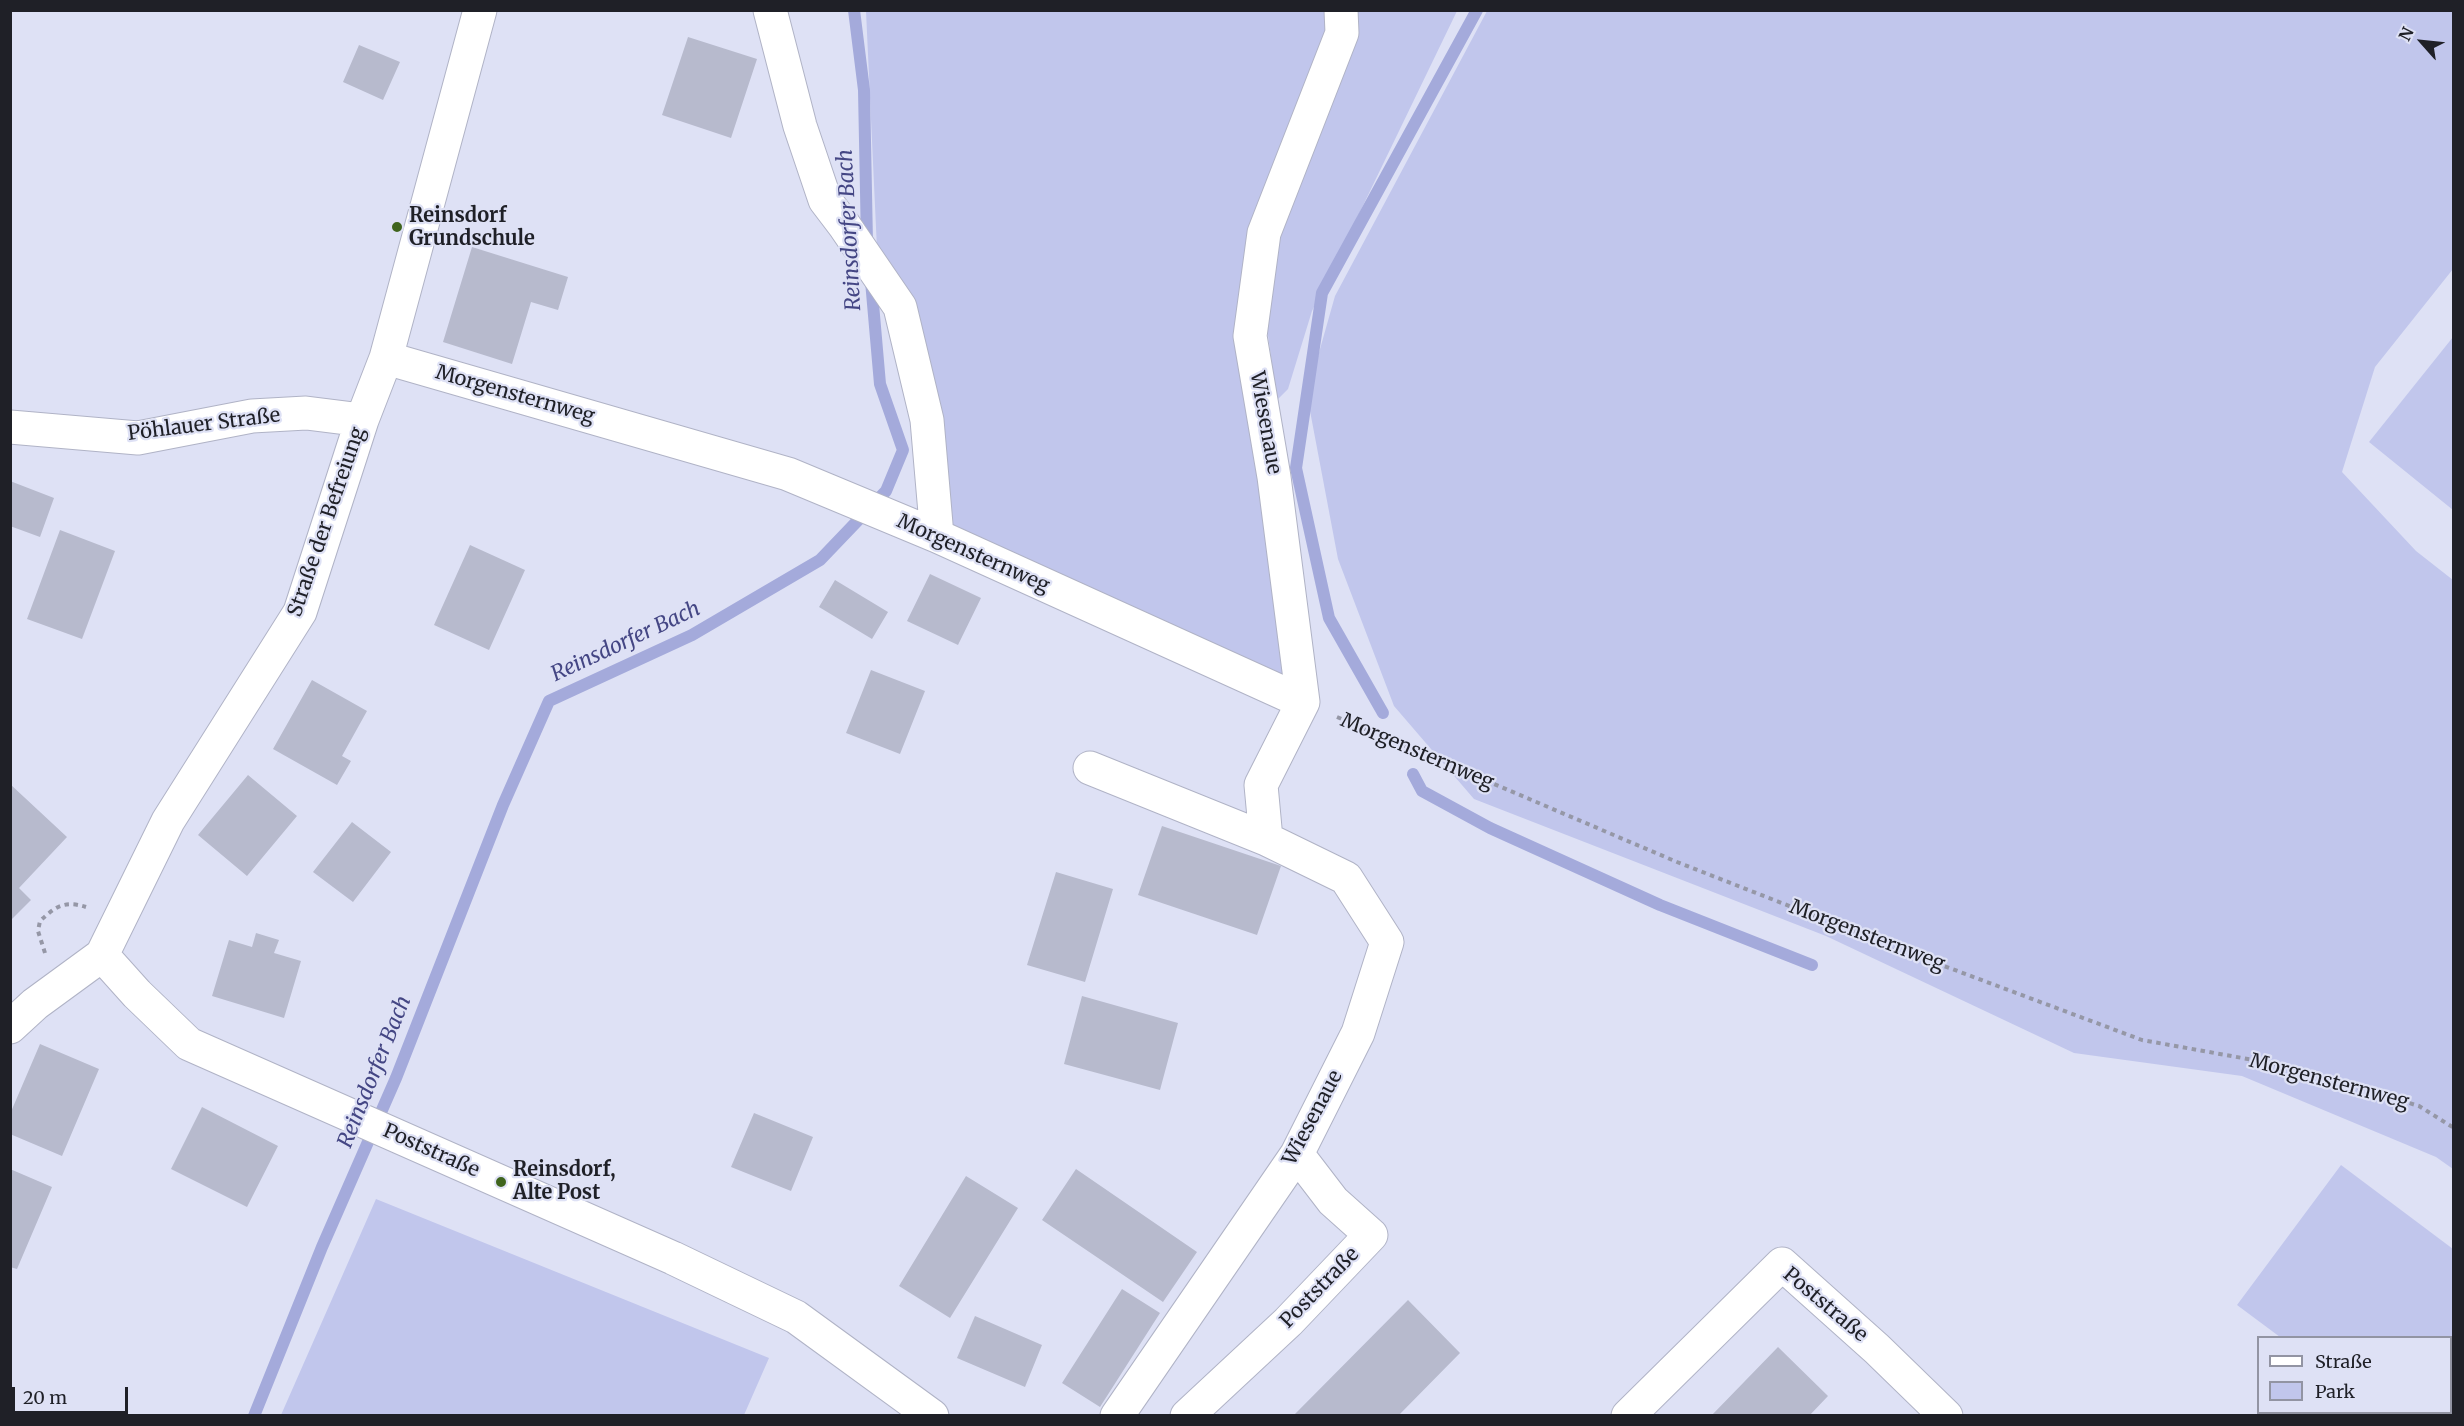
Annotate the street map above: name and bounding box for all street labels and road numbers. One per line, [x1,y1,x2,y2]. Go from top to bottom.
street label: Morgensternweg [433,361,597,429]
street label: Wiesenaue [1244,370,1286,476]
street label: Pöhlauer Straße [126,404,282,446]
street label: Straße der Befreiung [283,424,371,620]
street label: Morgensternweg [893,510,1053,598]
street label: Morgensternweg [1337,709,1497,795]
street label: Morgensternweg [1786,895,1948,977]
street label: Morgensternweg [2247,1049,2411,1115]
street label: Wiesenaue [1278,1067,1348,1169]
street label: Poststraße [379,1119,483,1183]
street label: Poststraße [1276,1243,1364,1333]
street label: Poststraße [1778,1263,1872,1347]

